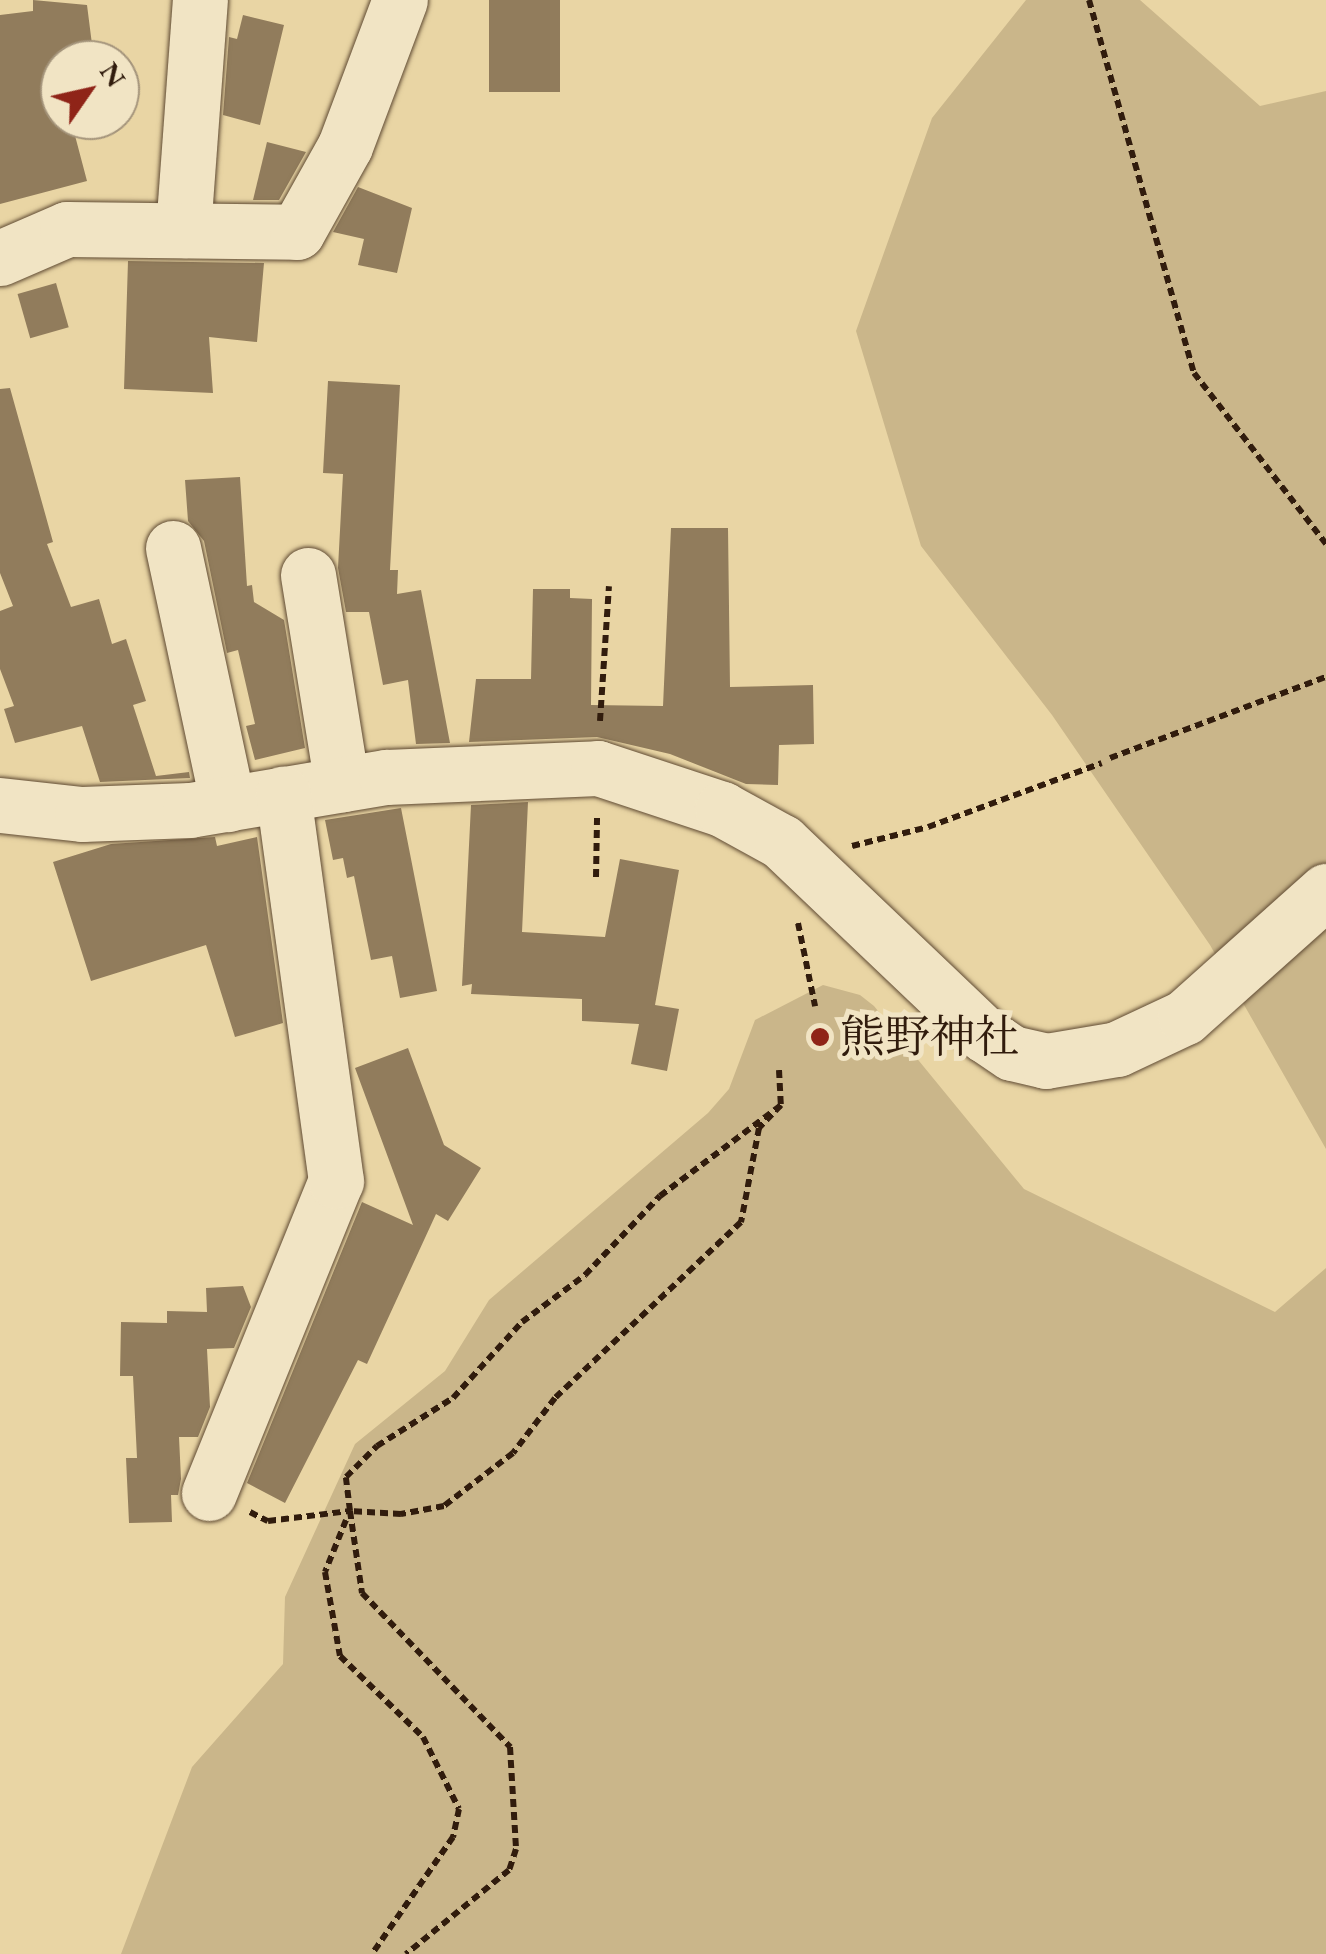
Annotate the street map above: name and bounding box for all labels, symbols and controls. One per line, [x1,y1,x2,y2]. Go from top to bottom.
north arrow [40,40,140,140]
text: N [92,55,134,94]
place label: 熊野神社 [840,1010,1020,1064]
marker: 熊野神社 [809,1026,831,1048]

